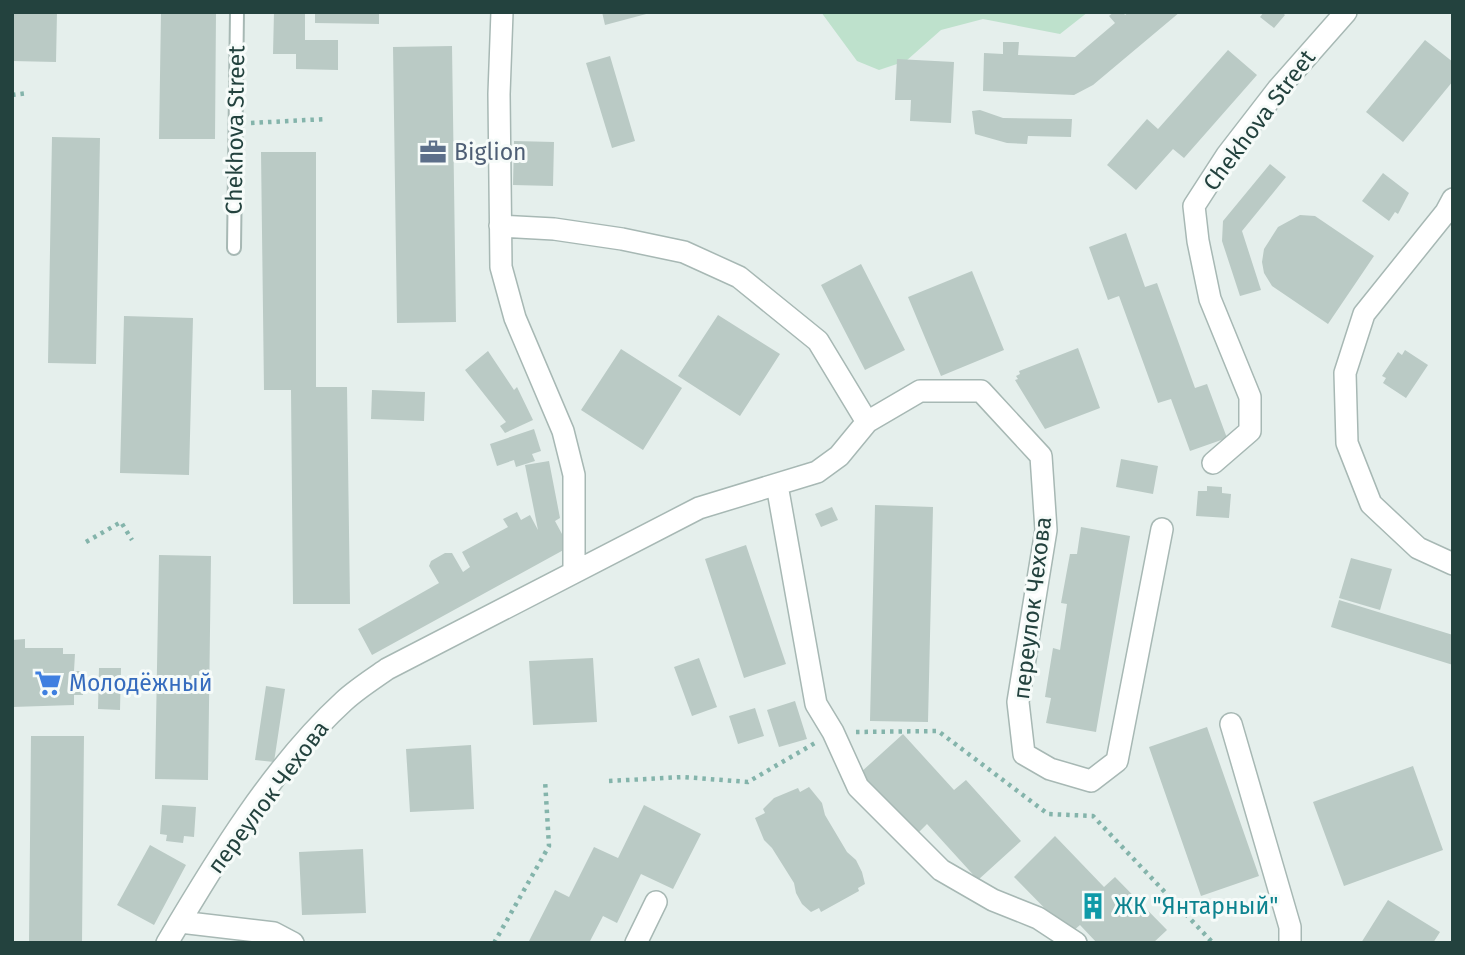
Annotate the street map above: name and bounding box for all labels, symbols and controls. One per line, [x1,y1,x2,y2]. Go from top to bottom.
street label: Chekhova Street [1197,43,1322,196]
street label: Chekhova Street [220,44,250,215]
office icon: Biglion [418,137,448,167]
place label: Biglion [454,138,527,166]
street label: переулок Чехова [1007,515,1057,701]
supermarket icon: Молодёжный [33,668,63,698]
place label: Молодёжный [69,669,213,697]
street label: переулок Чехова [201,715,335,879]
building icon: ЖК "Янтарный" [1078,891,1108,921]
place label: ЖК "Янтарный" [1114,892,1278,920]

